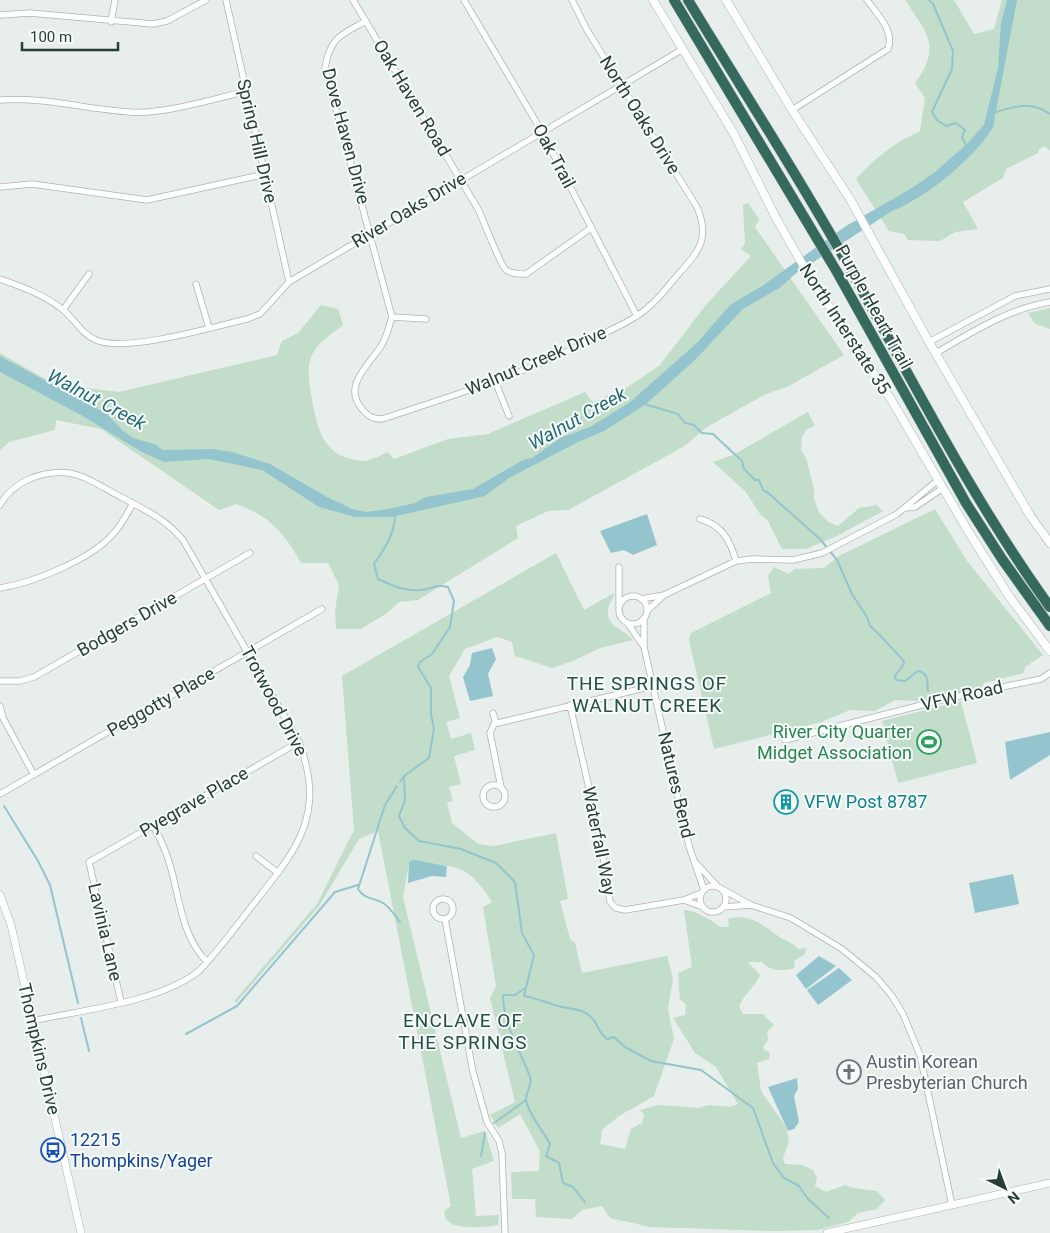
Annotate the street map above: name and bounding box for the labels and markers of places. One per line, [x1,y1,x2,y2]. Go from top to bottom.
place label: River City Quarter Midget Association [757,721,912,763]
sports icon: River City Quarter Midget Association [916,729,942,755]
building icon: VFW Post 8787 [773,789,799,815]
place label: VFW Post 8787 [804,791,927,812]
place label: Austin Korean Presbyterian Church [866,1051,1028,1093]
church icon: Austin Korean Presbyterian Church [836,1059,862,1085]
place label: 12215 Thompkins/Yager [70,1129,213,1171]
bus stop icon: 12215 Thompkins/Yager [40,1137,66,1163]

